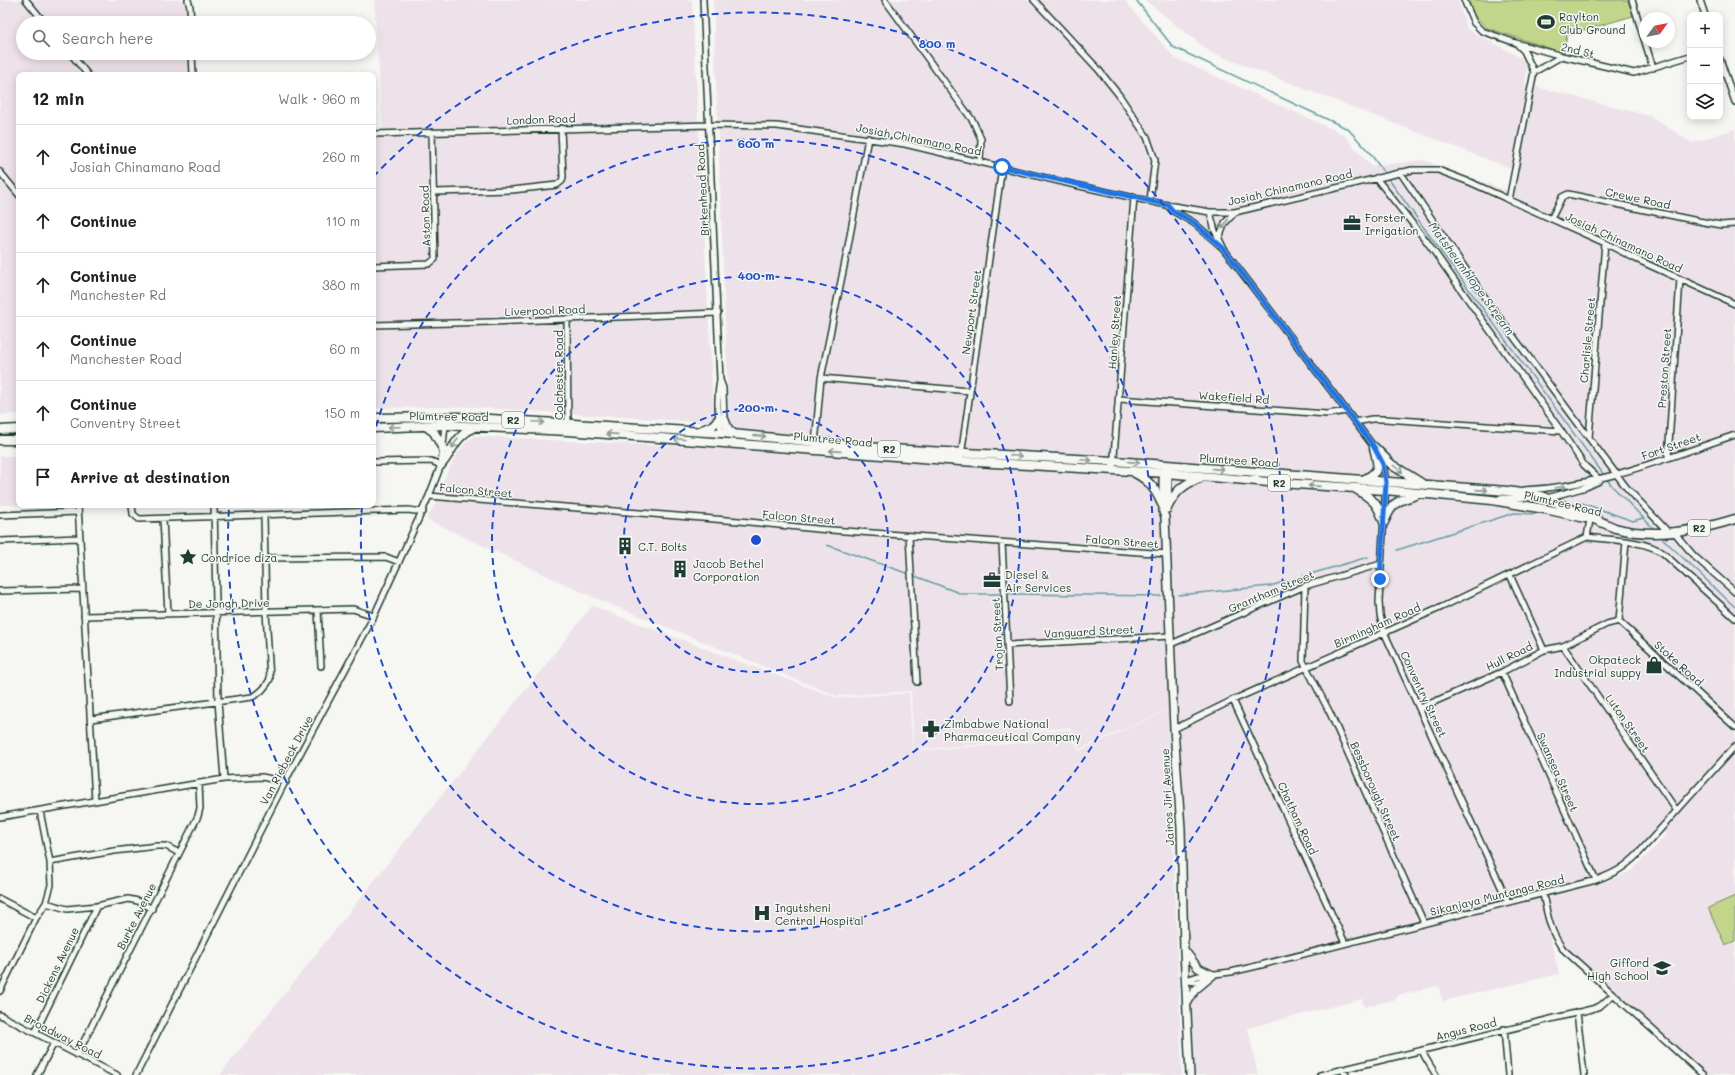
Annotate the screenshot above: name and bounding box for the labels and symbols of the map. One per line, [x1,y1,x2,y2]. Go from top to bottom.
place label: Raylton Club Ground [1559,9,1625,37]
sports icon: Raylton Club Ground [1536,12,1556,32]
north arrow [1639,12,1675,48]
text: 800 m [919,35,955,51]
street label: 2nd St [1560,39,1596,61]
street label: London Road [506,110,576,128]
street label: Josiah Chinamano Road [855,119,983,159]
text: 600 m [738,135,774,151]
street label: Birkenhead Road [692,144,712,236]
route start [993,158,1011,176]
street label: Josiah Chinamano Road [1226,165,1354,209]
street label: Crewe Road [1604,184,1672,212]
street label: Aston Road [416,185,434,247]
street label: Josiah Chinamano Road [1563,208,1685,276]
place label: Forster Irrigation [1365,210,1418,238]
office icon: Forster Irrigation [1342,213,1362,233]
one-way arrow [1221,218,1229,230]
water label: Matsheumhlope Stream [1425,218,1519,338]
text: 400 m [738,267,774,283]
street label: Newport Street [958,268,984,355]
street label: Hanley Street [1104,294,1124,370]
street label: Charlisle Street [1576,296,1598,383]
street label: Liverpool Road [504,301,586,319]
street label: Preston Street [1654,327,1674,409]
street label: Colchester Road [551,330,566,420]
street label: Wakefield Rd [1198,387,1270,407]
text: 200 m [738,399,774,415]
street label: Plumtree Road [409,408,489,424]
road number: R2 [502,412,524,428]
one-way arrow [532,418,545,425]
one-way arrow [388,423,401,431]
street label: Plumtree Road [793,428,873,450]
street label: Fort Street [1639,429,1703,463]
one-way arrow [606,431,619,438]
one-way arrow [753,433,766,440]
one-way arrow [673,436,686,443]
one-way arrow [451,437,459,449]
road number: R2 [878,441,900,457]
one-way arrow [829,447,842,454]
street label: Plumtree Road [1199,450,1279,470]
one-way arrow [1009,453,1022,460]
one-way arrow [1079,456,1092,463]
one-way arrow [1127,459,1140,466]
one-way arrow [1392,464,1403,473]
one-way arrow [1211,466,1224,473]
road number: R2 [1268,475,1290,491]
street label: Falcon Street [439,479,513,501]
one-way arrow [1308,482,1321,489]
one-way arrow [1553,483,1566,491]
one-way arrow [1475,486,1488,493]
street label: Plumtree Road [1523,487,1603,519]
street label: Falcon Street [762,506,836,528]
road number: R2 [1688,520,1710,536]
street label: Falcon Street [1085,531,1159,551]
centre of rings [749,533,763,547]
building icon: C.T. Bolts [615,536,635,556]
place label: C.T. Bolts [638,539,687,554]
place icon: Condrice diza [178,547,198,567]
place label: Condrice diza [201,550,278,565]
place label: Jacob Bethel Corporation [693,556,764,584]
building icon: Jacob Bethel Corporation [670,559,690,579]
street label: Grantham Street [1226,566,1316,616]
place label: Diesel & Air Services [1005,567,1071,595]
office icon: Diesel & Air Services [982,570,1002,590]
route end [1371,570,1389,588]
street label: De Jongh Drive [188,595,270,611]
street label: Trojan Street [988,597,1006,671]
street label: Birmingham Road [1331,599,1423,651]
street label: Vanguard Street [1044,621,1135,641]
street label: Stoke Road [1651,637,1707,689]
street label: Hull Road [1483,638,1535,674]
street label: Conventry Street [1397,648,1451,740]
place label: Okpateck Industrial suppy [1554,652,1641,680]
shop icon: Okpateck Industrial suppy [1644,655,1664,675]
street label: Luton Street [1602,691,1654,755]
street label: Van Riebeck Drive [256,712,316,807]
place label: Zimbabwe National Pharmaceutical Company [944,716,1081,744]
pharmacy icon: Zimbabwe National Pharmaceutical Company [921,719,941,739]
street label: Swansea Street [1534,730,1582,814]
street label: Bessborough Street [1347,739,1405,843]
street label: Jairos Jiri Avenue [1157,748,1177,846]
street label: Chatham Road [1275,779,1321,857]
street label: Sikanjaya Muntanga Road [1428,871,1566,919]
street label: Burke Avenue [113,880,159,952]
place label: Ingutsheni Central Hospital [775,900,864,928]
hospital icon: Ingutsheni Central Hospital [752,903,772,923]
street label: Dickens Avenue [32,924,82,1006]
place label: Gifford High School [1587,955,1649,983]
school or university icon: Gifford High School [1652,958,1672,978]
street label: Broadway Road [22,1010,104,1062]
street label: Angus Road [1434,1014,1498,1044]

